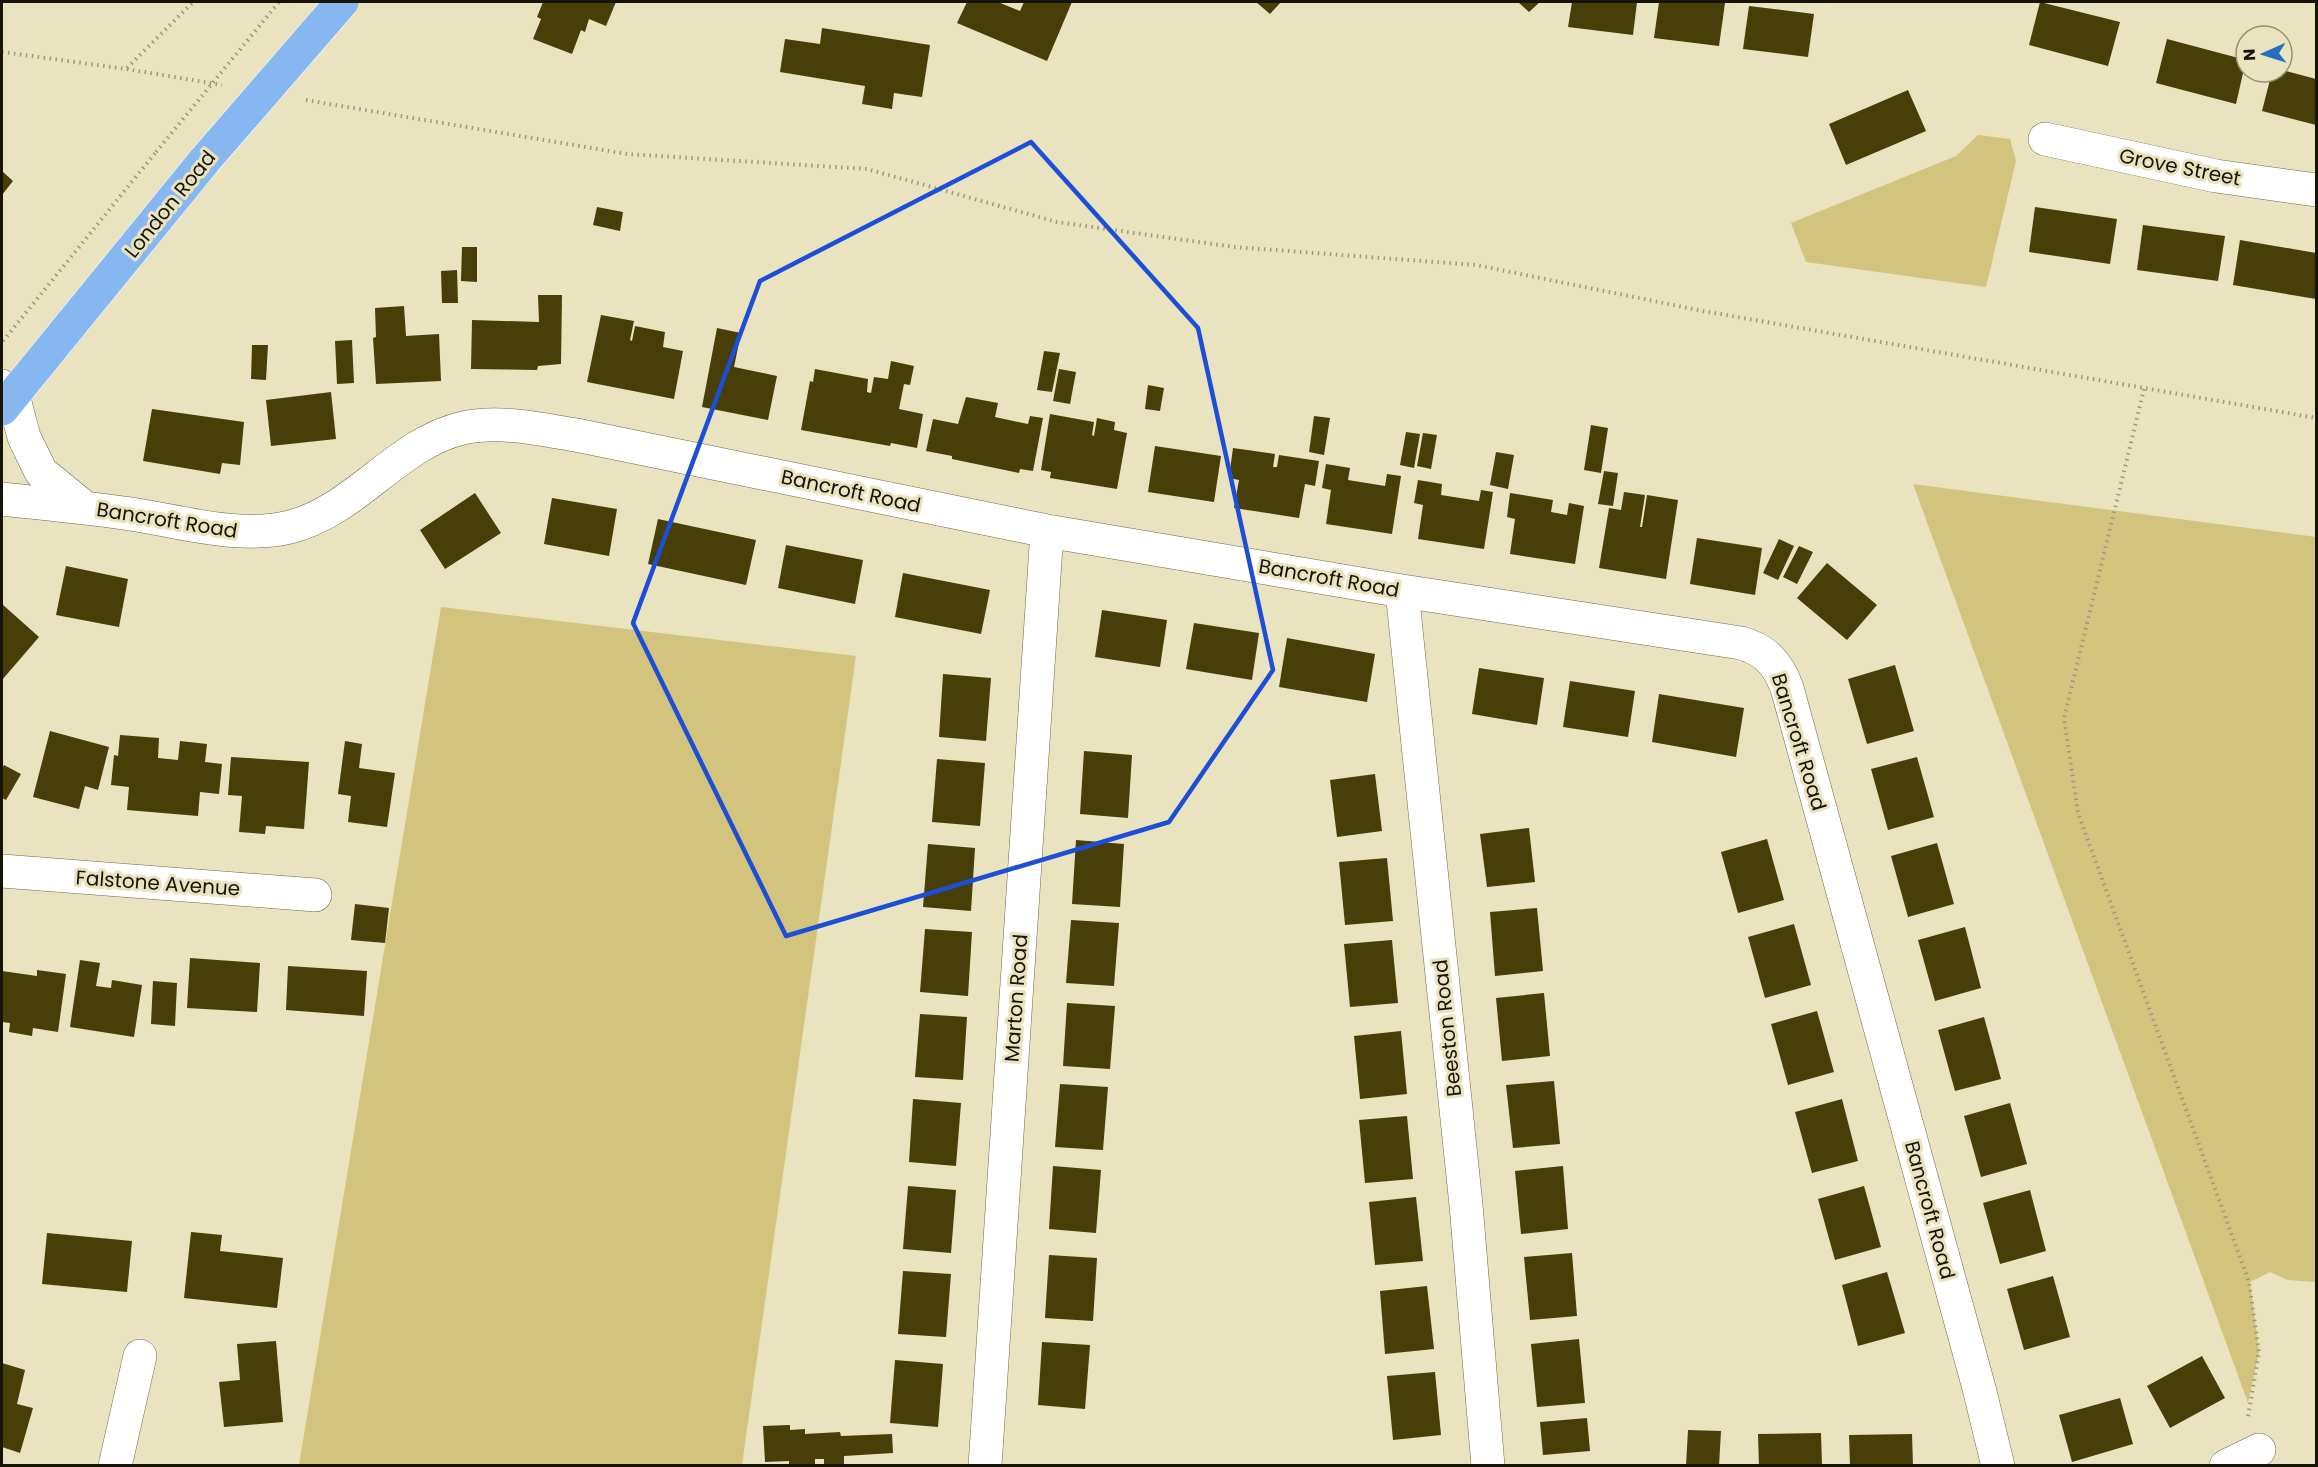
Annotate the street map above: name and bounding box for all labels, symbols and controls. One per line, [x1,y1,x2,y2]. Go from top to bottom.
north arrow [2234,24,2294,84]
text: N [2238,48,2261,61]
street label: Grove Street [2117,141,2243,193]
street label: London Road [118,144,222,264]
street label: Bancroft Road [779,463,923,519]
street label: Bancroft Road [95,495,239,545]
street label: Bancroft Road [1257,552,1401,604]
street label: Bancroft Road [1765,670,1833,814]
street label: Falstone Avenue [75,863,241,903]
street label: Marton Road [998,933,1034,1063]
street label: Beeston Road [1426,958,1468,1098]
street label: Bancroft Road [1898,1138,1962,1282]

